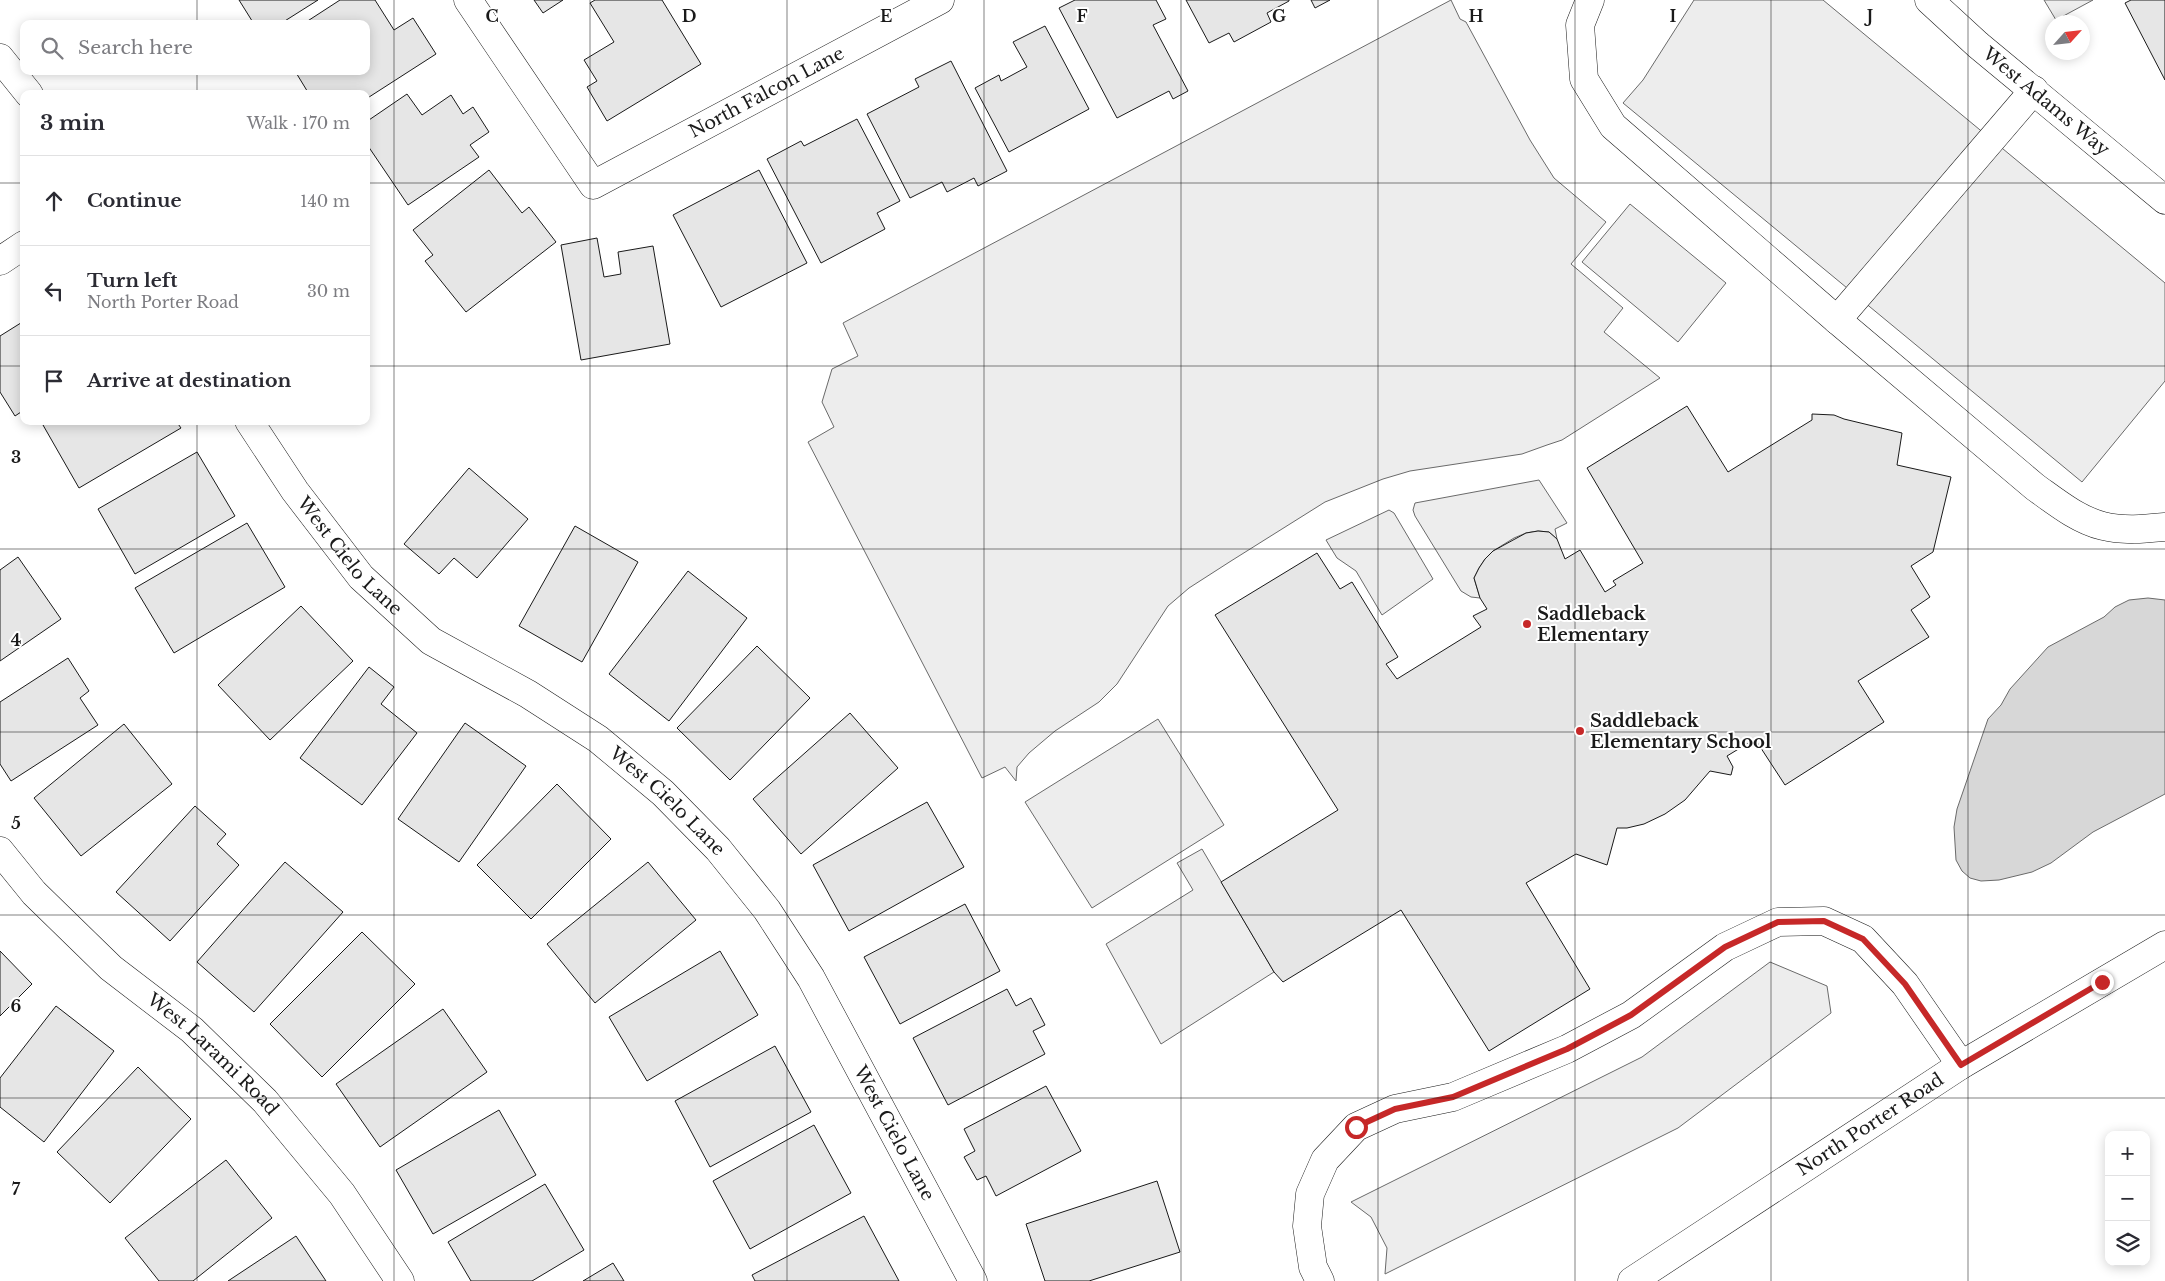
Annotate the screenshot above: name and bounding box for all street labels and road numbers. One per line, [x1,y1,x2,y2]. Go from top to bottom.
street label: North Falcon Lane [685,42,848,143]
street label: West Adams Way [1977,42,2114,161]
street label: West Cielo Lane [292,492,407,620]
street label: West Cielo Lane [604,742,729,860]
street label: West Larami Road [142,988,283,1119]
street label: West Cielo Lane [848,1061,939,1204]
street label: North Porter Road [1793,1068,1948,1181]

